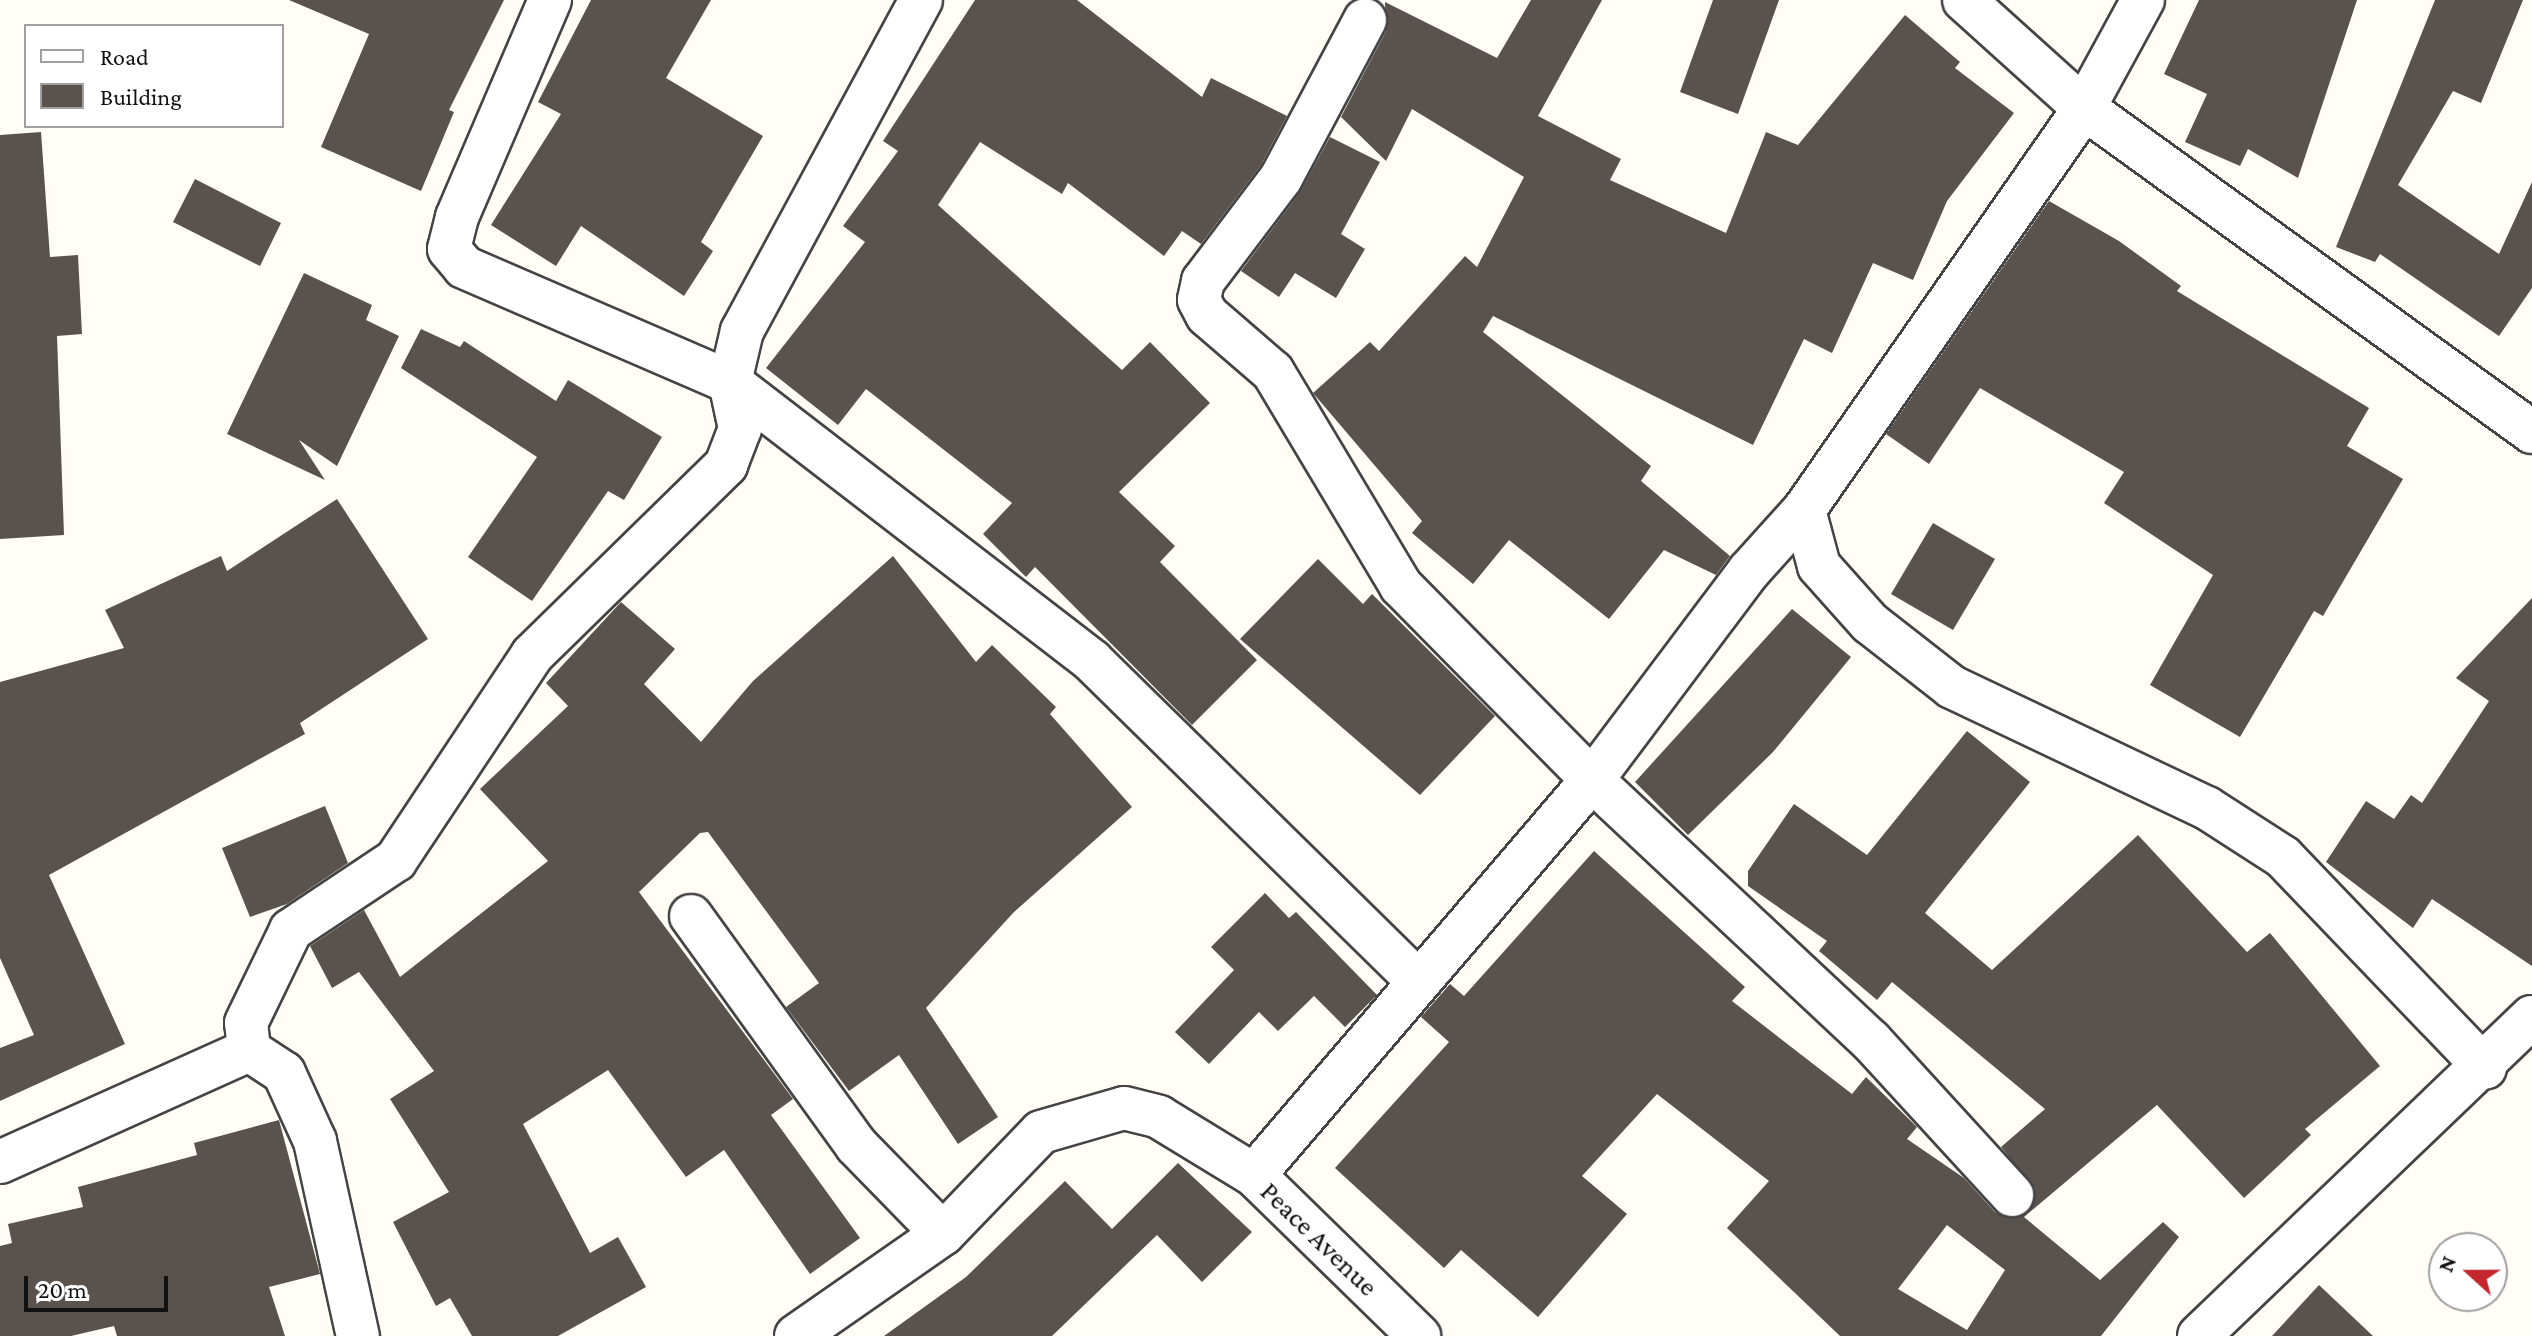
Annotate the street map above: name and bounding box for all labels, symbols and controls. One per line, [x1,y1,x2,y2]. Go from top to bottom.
legend [24,24,284,128]
text: Road [100,43,149,70]
text: Building [100,83,182,110]
street label: Peace Avenue [1253,1175,1385,1303]
north arrow [2428,1232,2508,1312]
text: N [2433,1252,2461,1275]
scale bar [28,1260,172,1310]
text: 20 m [38,1276,87,1303]

